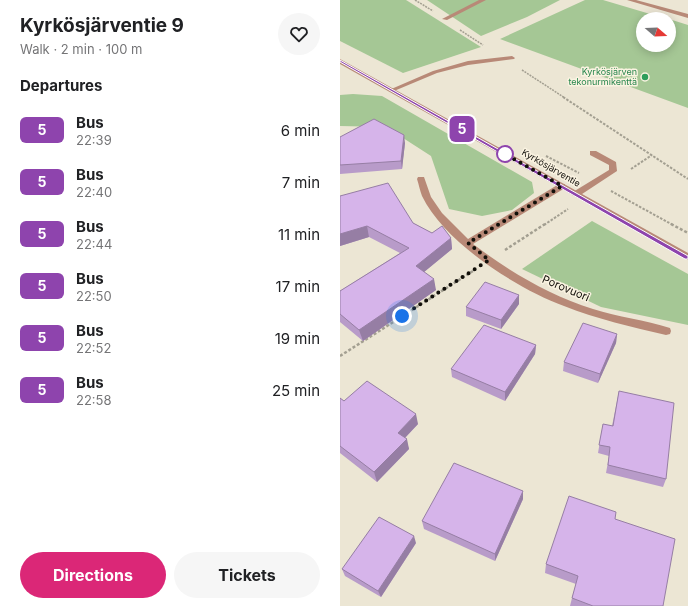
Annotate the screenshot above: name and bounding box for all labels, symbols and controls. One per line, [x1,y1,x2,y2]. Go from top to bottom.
north arrow [636,12,676,52]
map controls [636,12,676,52]
button: heart [278,13,320,55]
text: Kyrkösjärventie 9 [20,14,184,37]
text: Walk · 2 min · 100 m [20,41,142,57]
place label: Kyrkösjärven tekonurmikenttä [568,66,637,87]
marker: Kyrkösjärven tekonurmikenttä [640,72,650,82]
text: Departures [20,76,102,95]
text: Bus [76,113,104,132]
line badge: 5 [449,116,475,142]
text: 5 [458,120,466,137]
text: 5 [38,121,46,138]
text: 6 min [281,121,320,140]
text: 22:39 [76,132,112,148]
unlabelled marker [496,145,514,163]
street label: Kyrkösjärventie [520,146,582,189]
text: Bus [76,165,104,184]
text: 5 [38,173,46,190]
text: 7 min [282,173,320,192]
text: 22:40 [76,184,112,200]
text: Bus [76,217,104,236]
text: 5 [38,225,46,242]
text: 11 min [278,225,320,244]
text: 22:44 [76,236,112,252]
text: Bus [76,269,104,288]
street label: Porovuori [540,272,592,304]
text: 5 [38,277,46,294]
text: 17 min [276,277,320,296]
text: 22:50 [76,288,112,304]
your location [392,306,412,326]
text: Bus [76,321,104,340]
text: 5 [38,329,46,346]
text: 19 min [275,329,320,348]
text: 22:52 [76,340,111,356]
text: Bus [76,373,104,392]
text: 5 [38,381,46,398]
text: 25 min [272,381,320,400]
text: 22:58 [76,392,112,408]
button: Directions [20,552,166,598]
button: Tickets [174,552,320,598]

